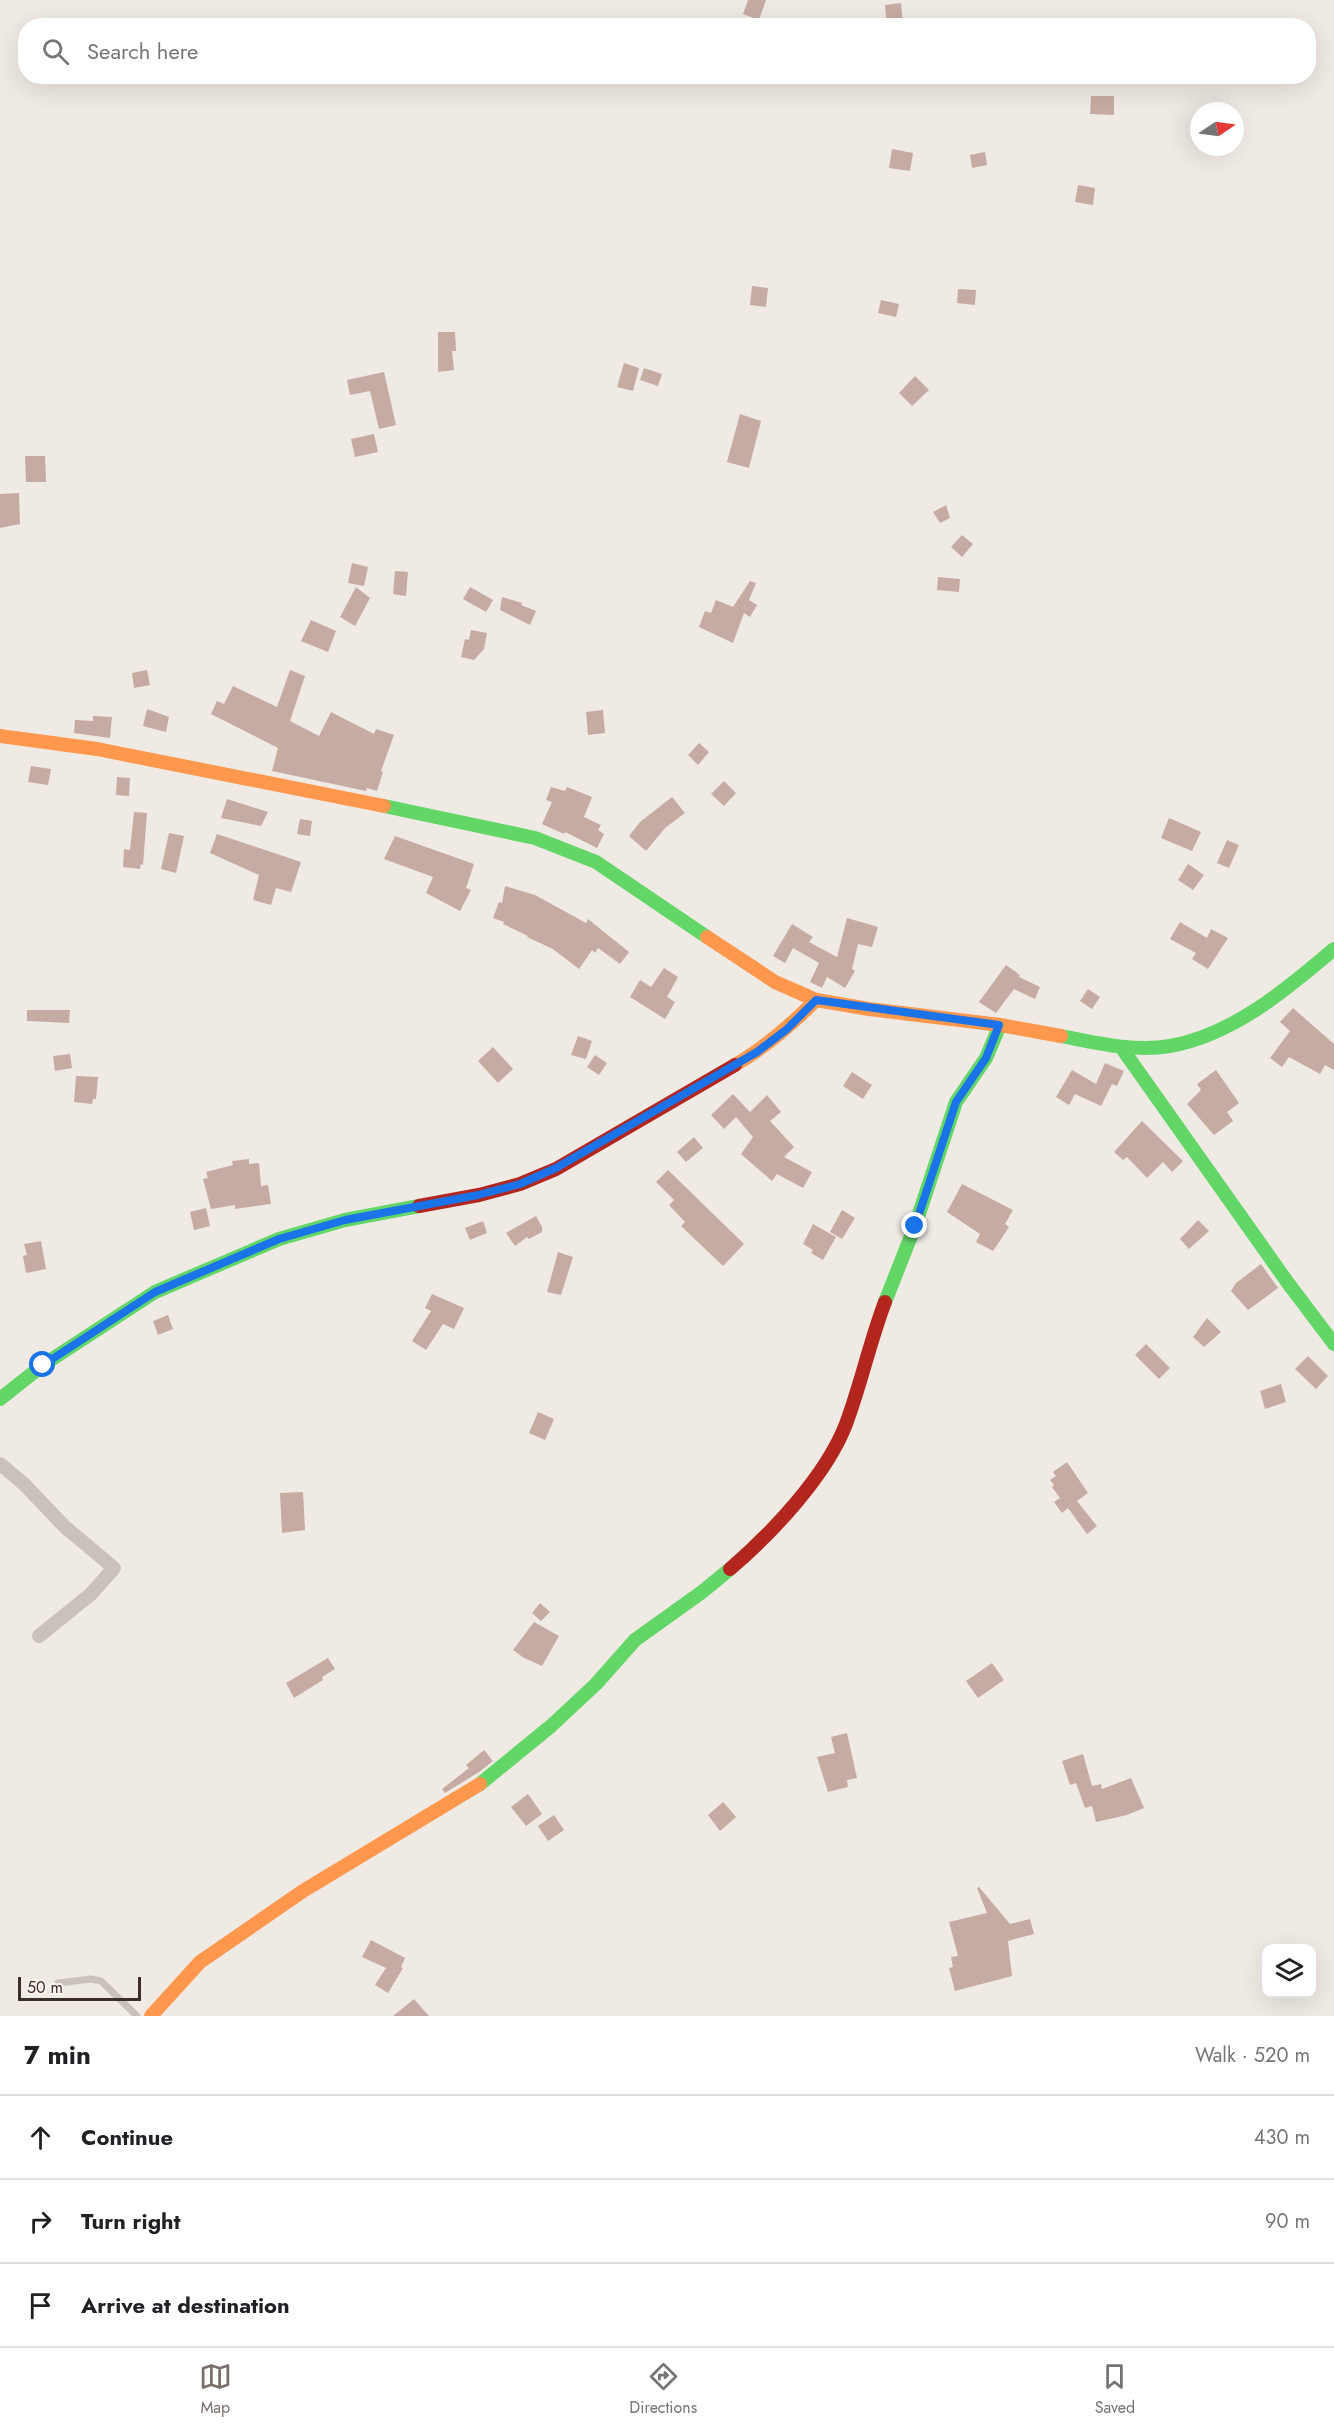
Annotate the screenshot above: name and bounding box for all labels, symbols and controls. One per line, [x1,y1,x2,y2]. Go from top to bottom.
search box [18,18,1316,84]
icon: search [39,35,72,68]
text: Search here [87,35,198,67]
north arrow [1190,102,1244,156]
route end [901,1212,927,1238]
route start [29,1351,55,1377]
map controls [1262,1944,1316,1998]
button: layers [1262,1944,1316,1998]
scale bar [18,1974,141,2002]
text: 50 m [27,1976,63,1999]
text: 7 min [24,2036,91,2074]
text: Walk · 520 m [1195,2041,1310,2070]
icon: ahead [24,2121,57,2154]
text: Continue [81,2121,173,2153]
text: 430 m [1254,2123,1310,2152]
icon: right [24,2205,57,2238]
text: Turn right [81,2205,181,2237]
text: 90 m [1265,2207,1310,2236]
icon: arrive [24,2289,57,2322]
text: Arrive at destination [81,2289,290,2321]
tab: Map [199,2360,232,2419]
tab: Directions [629,2360,697,2419]
tab: Saved [1095,2360,1135,2419]

